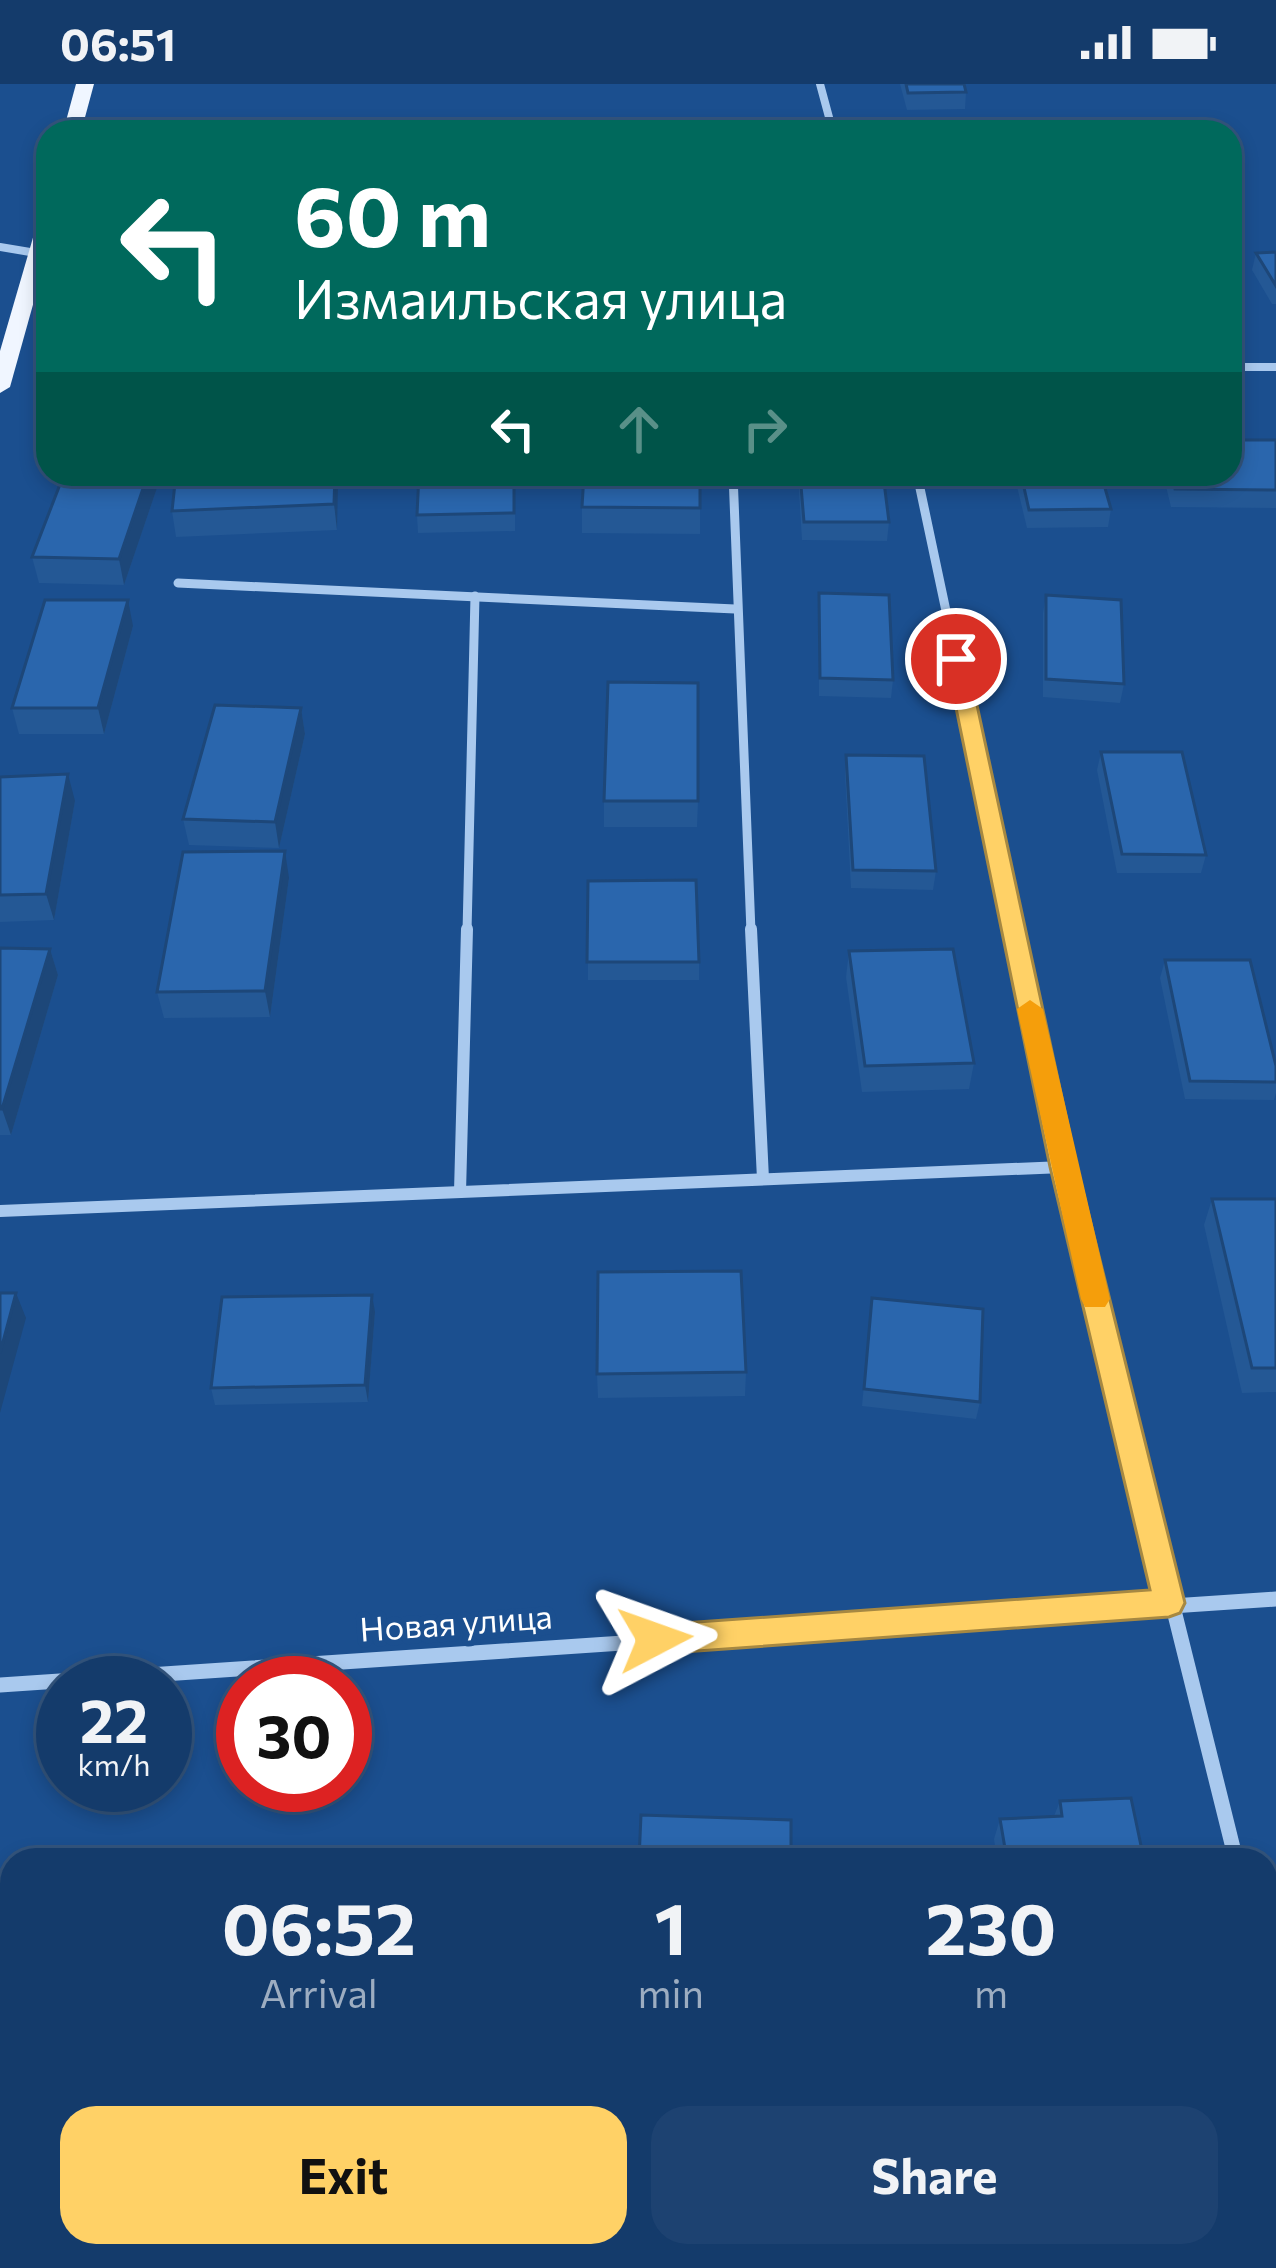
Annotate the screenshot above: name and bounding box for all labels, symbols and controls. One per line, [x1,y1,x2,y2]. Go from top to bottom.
text: 06:51 [60,15,176,70]
text: 60 m [294,162,491,264]
icon: left [96,168,252,324]
text: Измаильская улица [294,264,787,330]
icon: left [480,396,546,462]
icon: ahead [606,396,672,462]
icon: right [732,396,798,462]
pin [905,608,1007,710]
icon: arrive [923,626,989,692]
position arrow [592,1576,718,1702]
street label: Новая улица [358,1594,554,1649]
speed limit sign: 30 [216,1656,372,1812]
text: 22 [80,1682,148,1755]
text: km/h [78,1745,150,1782]
text: 06:52 [222,1882,416,1970]
text: 1 [654,1882,687,1970]
text: 230 [926,1882,1056,1970]
text: Arrival [260,1968,378,2016]
text: min [638,1968,704,2016]
text: m [974,1968,1008,2016]
button: Exit [60,2106,627,2244]
button: Share [651,2106,1218,2244]

